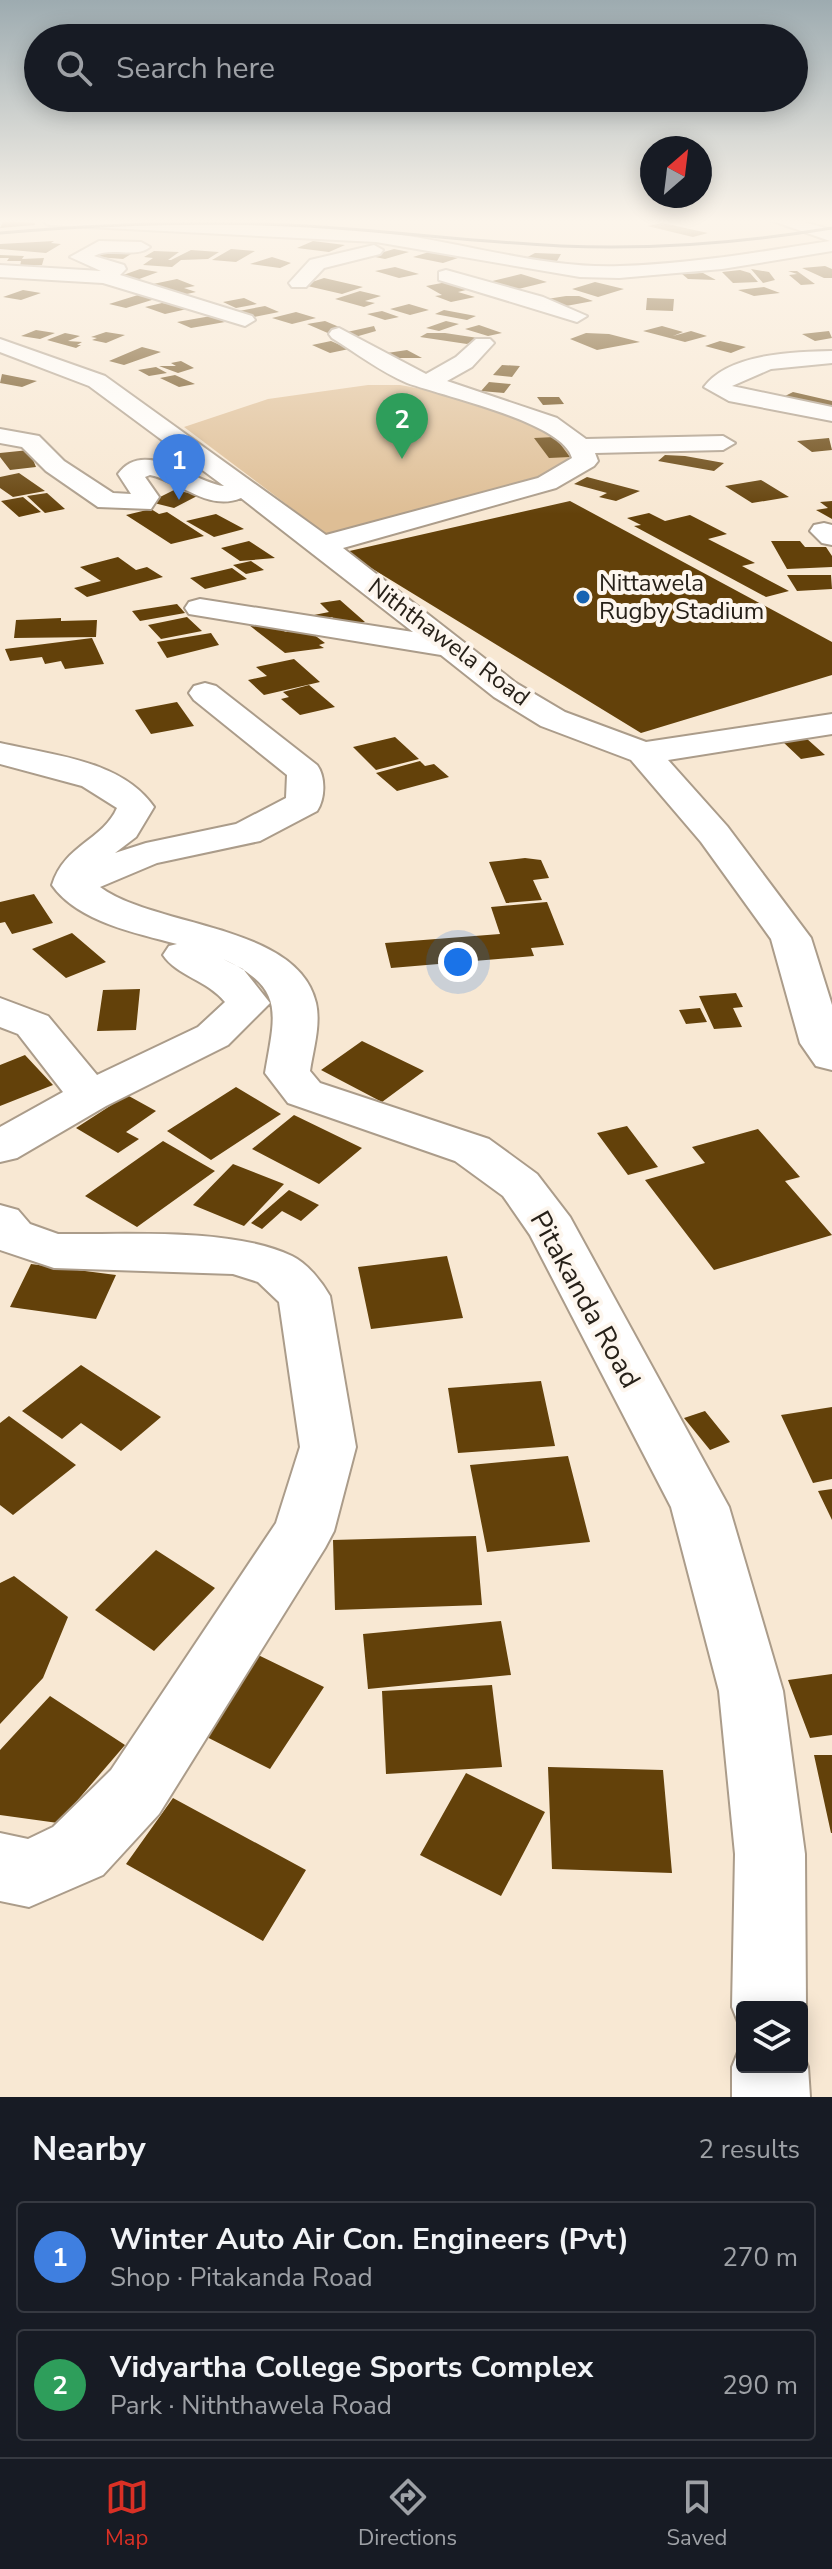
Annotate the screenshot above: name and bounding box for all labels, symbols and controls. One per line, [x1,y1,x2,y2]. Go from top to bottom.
search box [24,24,808,112]
icon: search [52,46,96,90]
text: Search here [116,48,275,89]
north arrow [640,136,712,208]
pin: 2 [376,393,428,459]
pin: 1 [153,434,205,500]
place label: Nittawela Rugby Stadium [599,567,764,627]
street label: Niththawela Road [362,571,536,713]
marker: Nittawela Rugby Stadium [574,588,592,606]
your location [438,942,478,982]
street label: Pitakanda Road [521,1204,649,1395]
map controls [736,2001,808,2073]
button: layers [736,2001,808,2073]
text: Nearby [32,2126,146,2172]
text: 2 results [699,2132,800,2167]
text: Winter Auto Air Con. Engineers (Pvt) [110,2219,629,2260]
text: 1 [52,2240,68,2275]
text: 270 m [722,2240,798,2275]
text: Shop · Pitakanda Road [110,2260,373,2295]
text: Vidyartha College Sports Complex [110,2347,593,2388]
text: 2 [52,2368,68,2403]
text: 290 m [722,2368,798,2403]
text: Park · Niththawela Road [110,2388,392,2423]
tab: Map [105,2475,149,2553]
tab: Directions [358,2475,457,2553]
tab: Saved [667,2475,727,2553]

